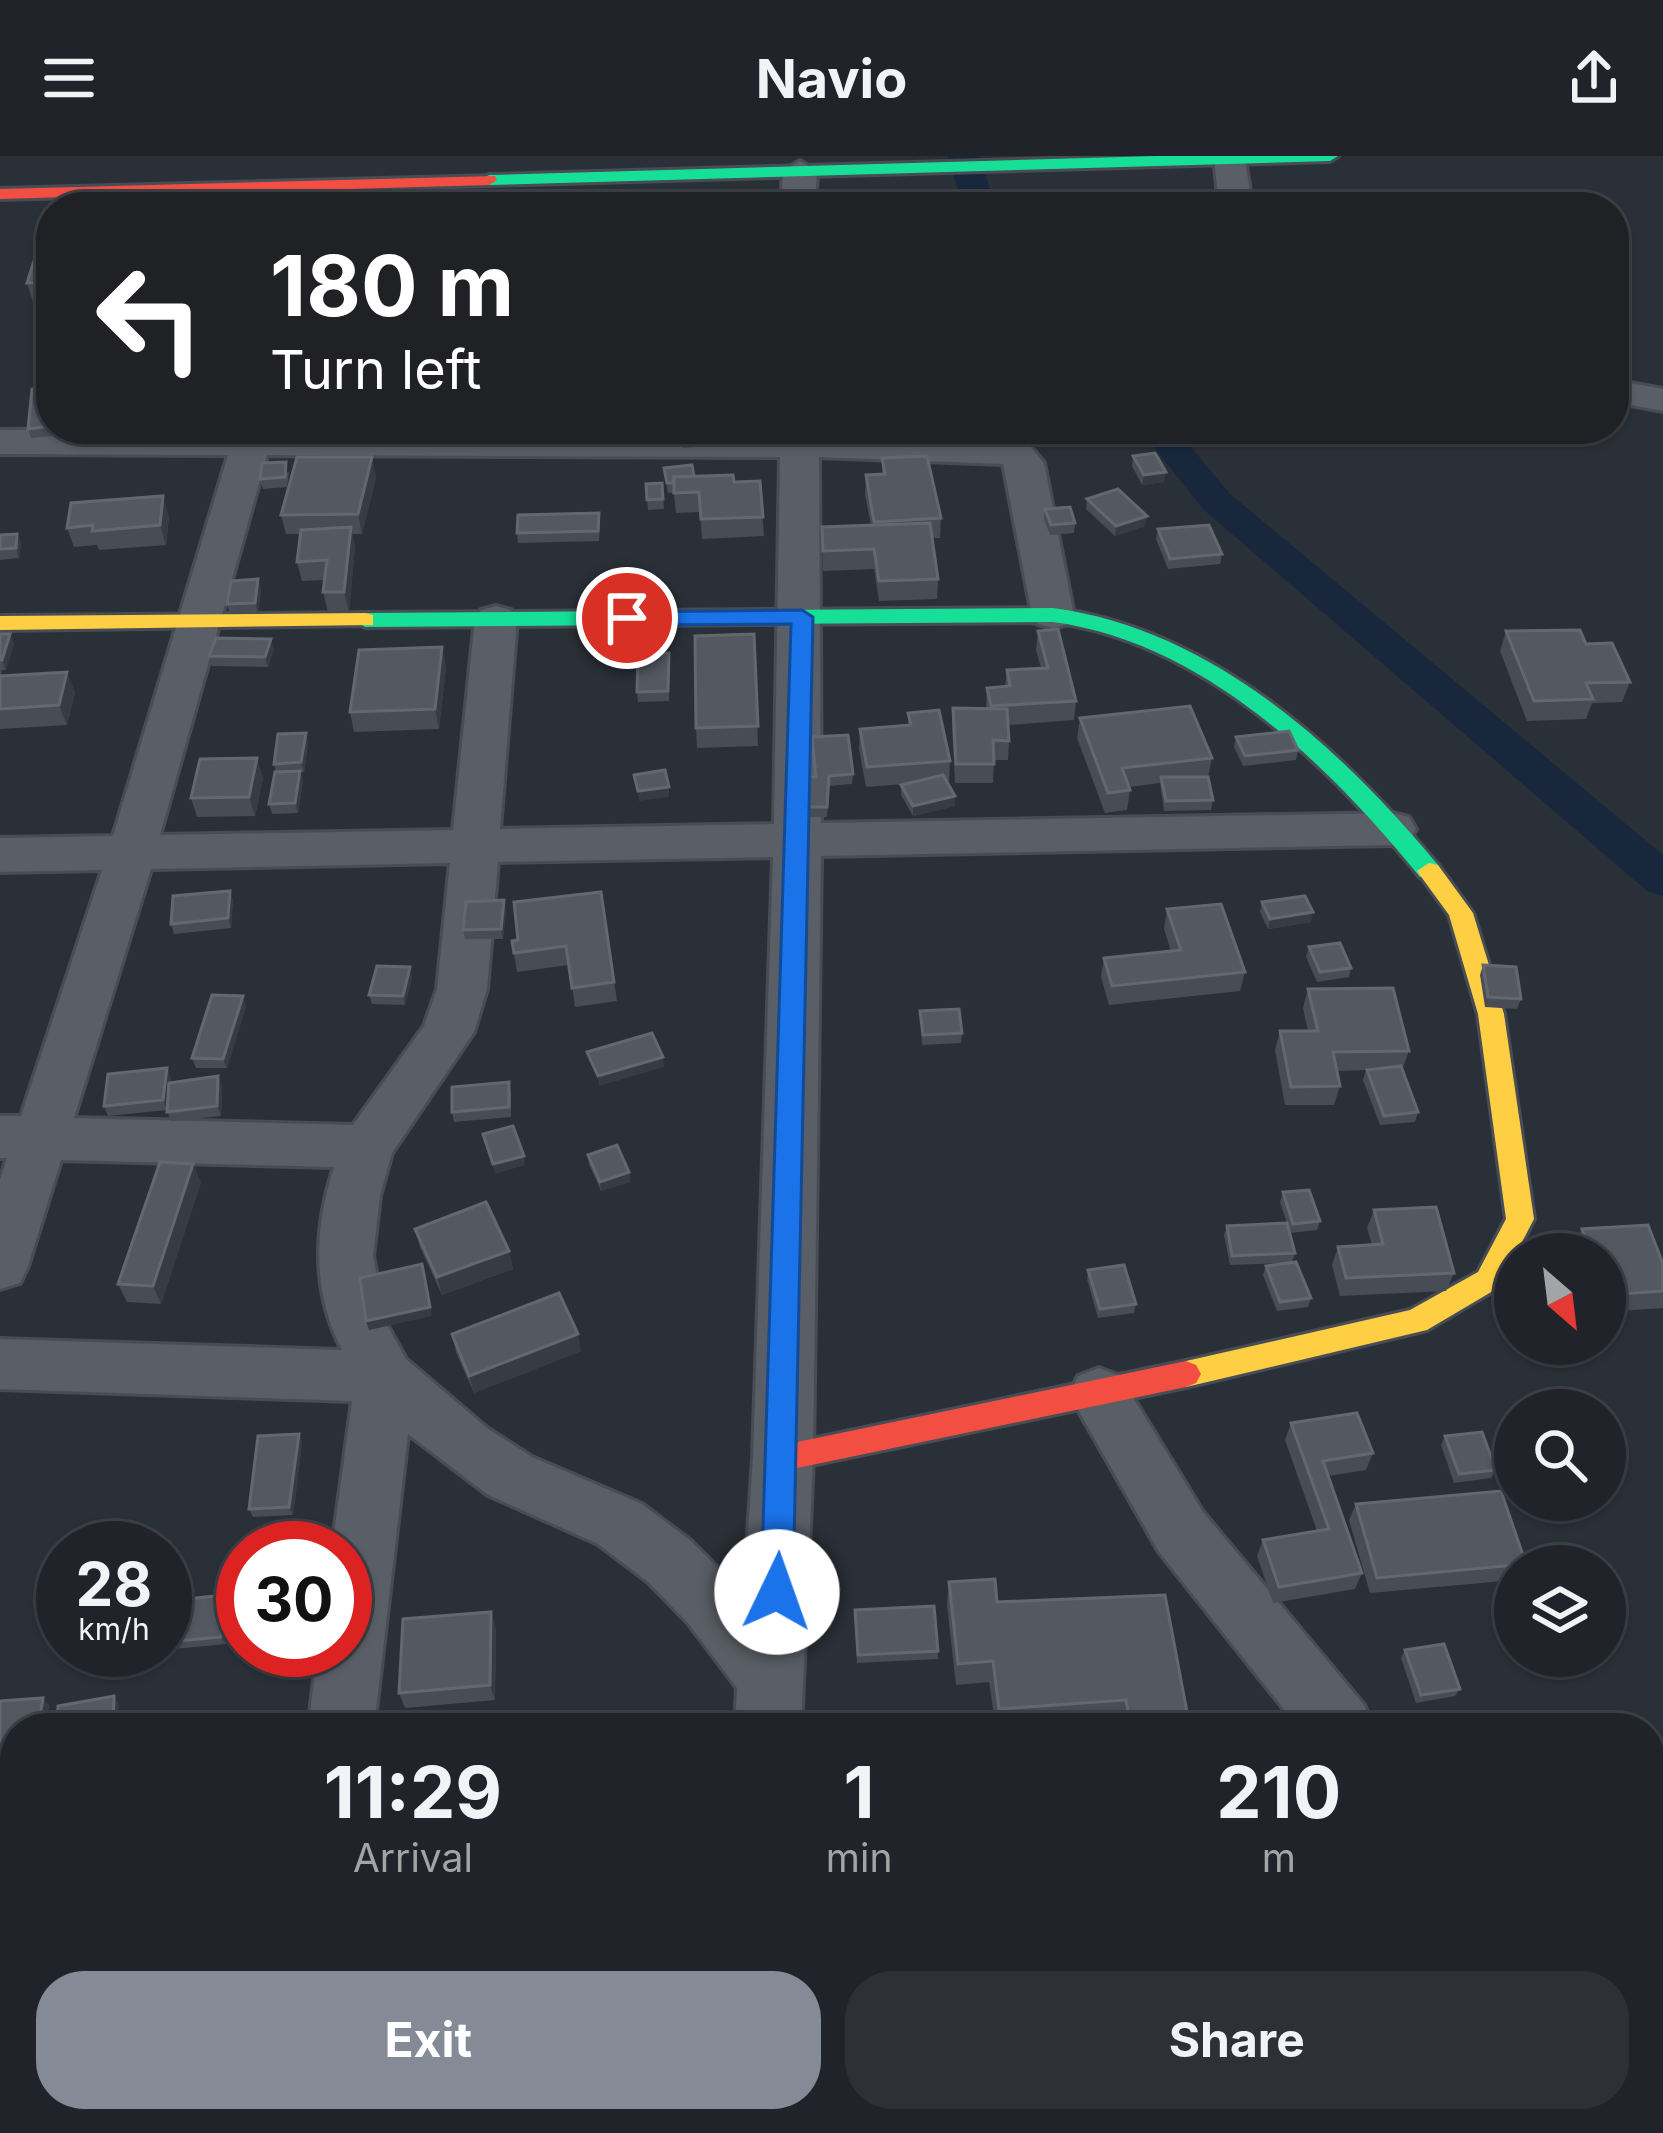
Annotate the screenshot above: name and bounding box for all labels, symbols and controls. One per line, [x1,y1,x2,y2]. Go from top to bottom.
icon: menu [36,45,102,111]
icon: share [1561,45,1627,111]
text: Navio [756,46,907,111]
text: 180 m [270,235,514,336]
icon: left [72,240,228,396]
text: Turn left [270,337,481,402]
pin [576,567,678,669]
icon: arrive [594,585,660,651]
north arrow [1494,1233,1626,1365]
map controls [1494,1233,1626,1677]
button: search [1494,1389,1626,1521]
speed limit sign: 30 [216,1521,372,1677]
position arrow [714,1529,840,1655]
button: layers [1494,1545,1626,1677]
text: 28 [76,1548,152,1620]
text: km/h [78,1611,150,1647]
text: 11:29 [324,1748,502,1835]
text: 1 [844,1748,875,1835]
text: 210 [1216,1748,1341,1835]
text: Arrival [353,1834,473,1881]
text: min [826,1834,892,1881]
text: m [1262,1834,1296,1881]
button: Exit [36,1971,821,2109]
button: Share [845,1971,1629,2109]

